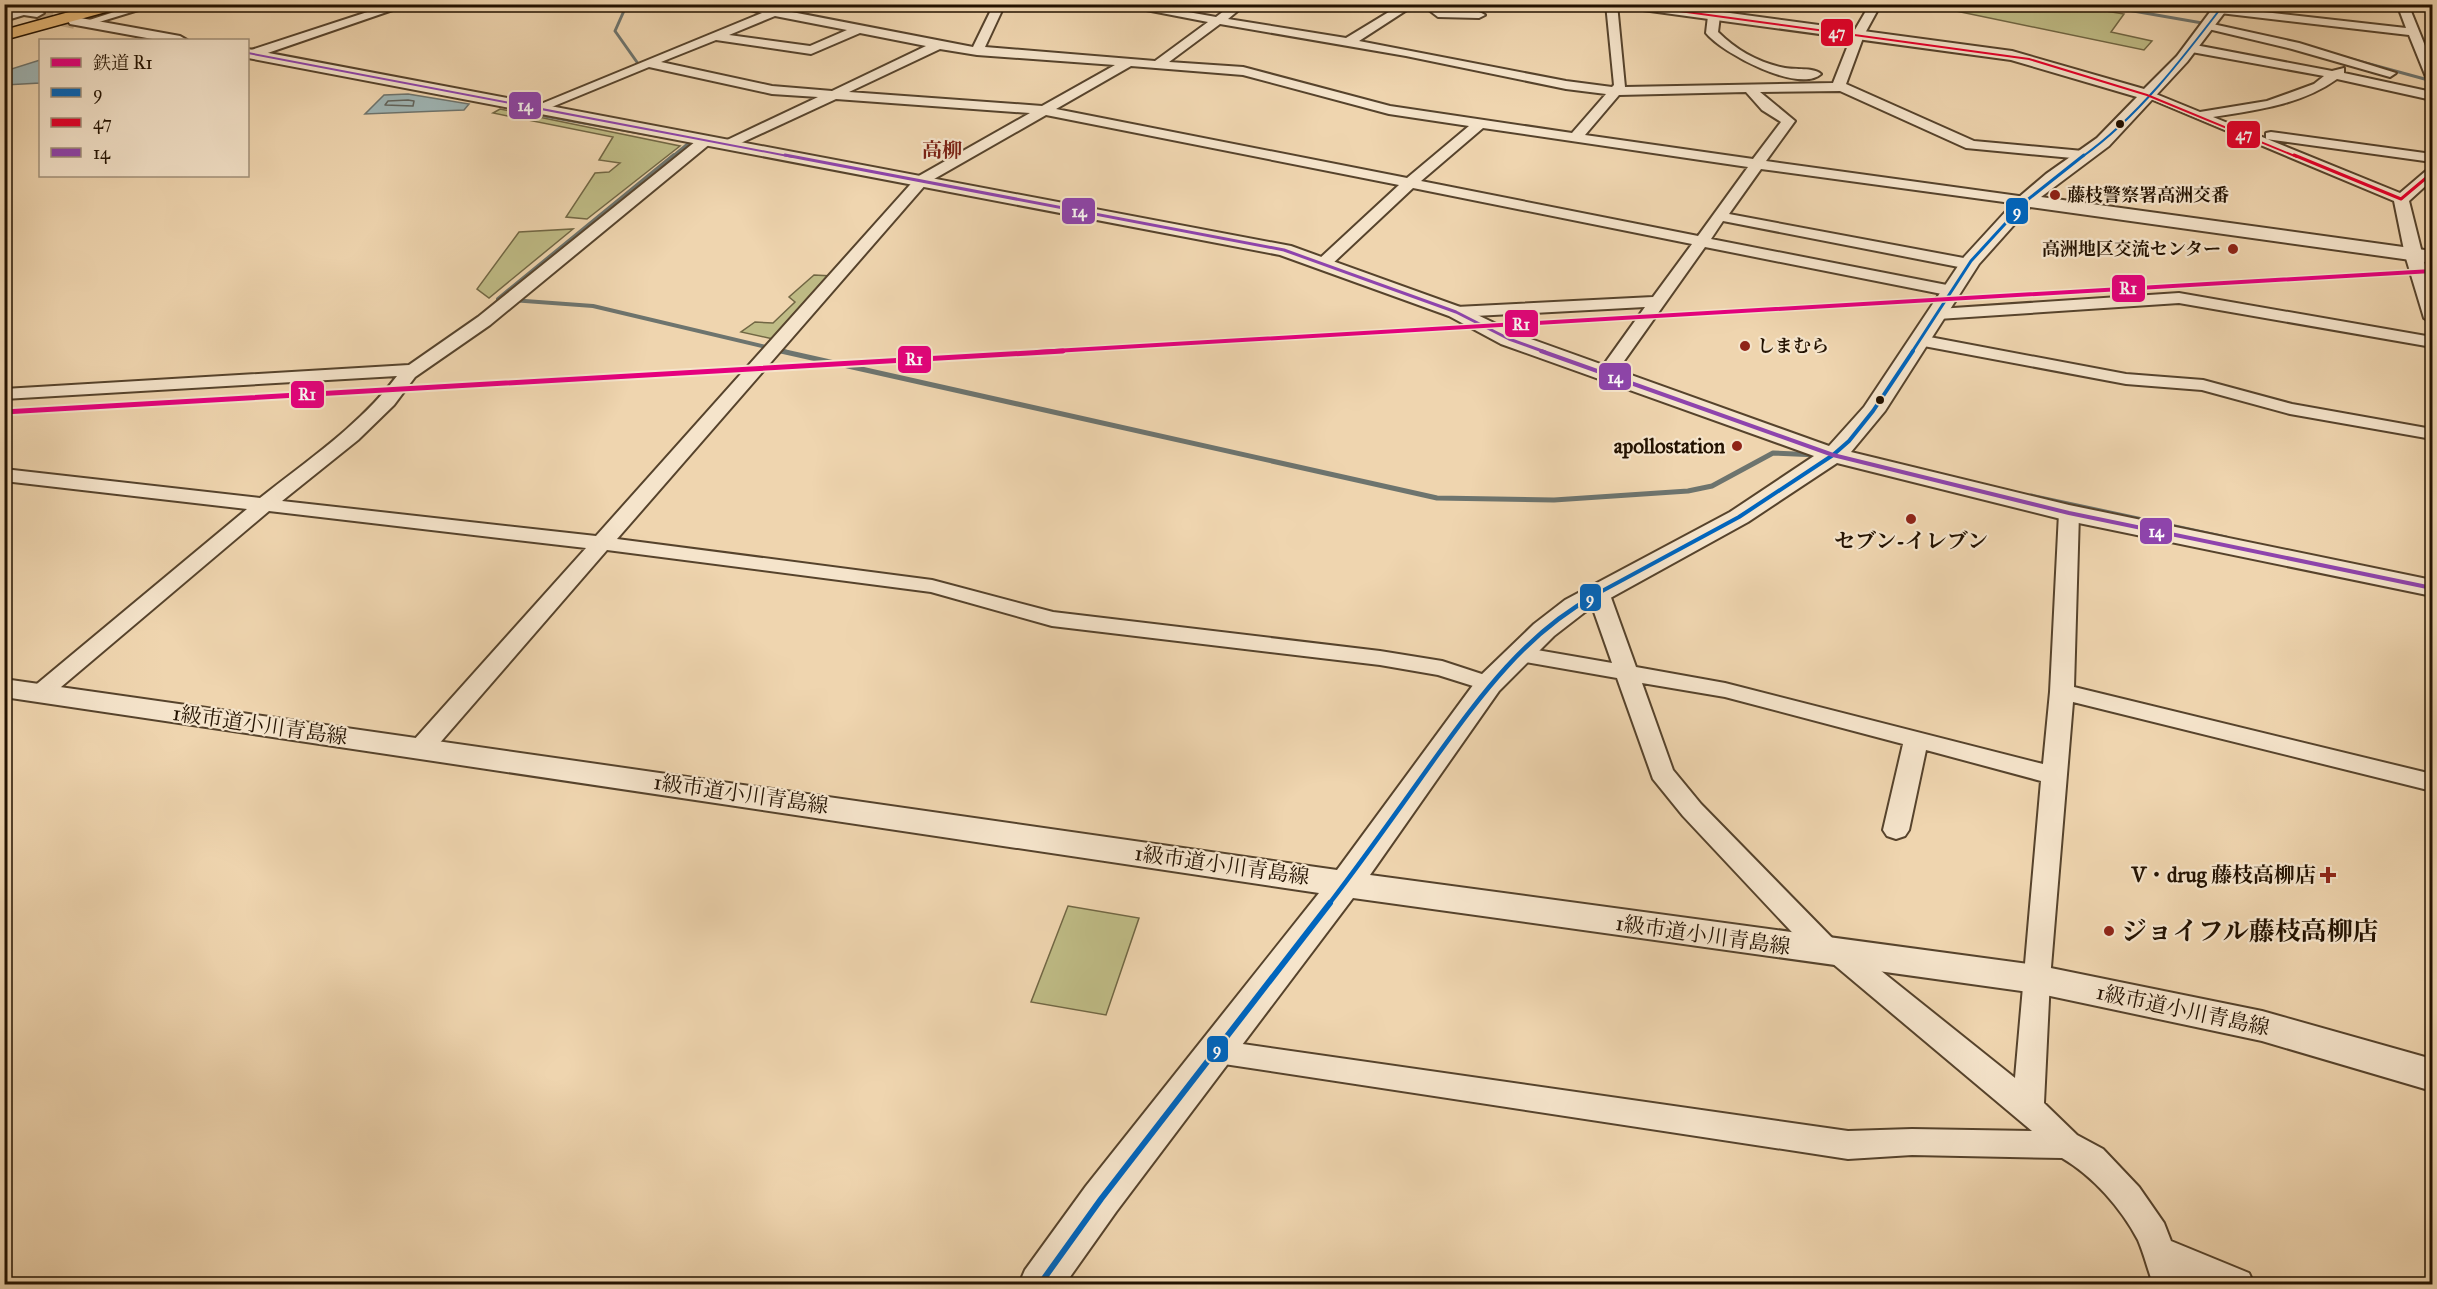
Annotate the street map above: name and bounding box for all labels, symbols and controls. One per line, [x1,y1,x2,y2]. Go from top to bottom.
line badge: 47 [1820,18,1854,47]
text: 47 [1829,23,1846,43]
legend [39,39,249,177]
text: 鉄道 R1 [93,52,153,74]
text: 9 [93,82,103,104]
line badge: 14 [508,91,542,120]
text: 14 [517,96,534,116]
text: 47 [93,112,112,134]
unlabelled marker [2114,118,2126,130]
line badge: 47 [2226,120,2261,149]
text: 47 [2236,125,2253,145]
district label: 高柳 [922,138,962,162]
text: 14 [93,142,111,164]
place label: 藤枝警察署高洲交番 [2067,184,2229,206]
marker: 藤枝警察署高洲交番 [2048,188,2062,202]
line badge: 14 [1061,197,1096,225]
line badge: 9 [2005,197,2029,225]
text: 14 [1071,202,1088,222]
text: 9 [2013,202,2021,222]
place label: 高洲地区交流センター [2042,238,2221,260]
marker: 高洲地区交流センター [2226,242,2240,256]
line badge: R1 [2111,274,2146,303]
text: R1 [2119,279,2137,298]
line badge: R1 [1504,309,1539,338]
text: R1 [1512,315,1530,334]
place label: しまむら [1757,335,1829,357]
marker: しまむら [1738,339,1752,353]
line badge: R1 [897,345,932,374]
text: R1 [905,350,923,369]
line badge: 14 [1598,362,1632,391]
text: 14 [1607,368,1624,388]
line badge: R1 [290,380,325,409]
text: R1 [298,385,316,404]
unlabelled marker [1874,394,1886,406]
place label: apollostation [1614,433,1726,459]
marker: apollostation [1730,439,1744,453]
marker: セブン-イレブン [1904,512,1918,526]
line badge: 14 [2139,517,2173,545]
text: 14 [2148,522,2165,542]
place label: セブン-イレブン [1834,528,1988,554]
line badge: 9 [1579,583,1602,612]
text: 9 [1586,589,1594,609]
street label: 1級市道小川青島線 [171,700,349,750]
street label: 1級市道小川青島線 [652,769,830,819]
street label: 1級市道小川青島線 [1133,840,1311,890]
place label: V・drug 藤枝高柳店 [2130,862,2316,888]
marker: V・drug 藤枝高柳店 [2321,868,2335,882]
street label: 1級市道小川青島線 [1614,910,1792,960]
place label: ジョイフル藤枝高柳店 [2121,915,2379,947]
marker: ジョイフル藤枝高柳店 [2102,924,2116,938]
street label: 1級市道小川青島線 [2094,979,2272,1041]
line badge: 9 [1206,1035,1229,1063]
text: 9 [1213,1040,1221,1060]

